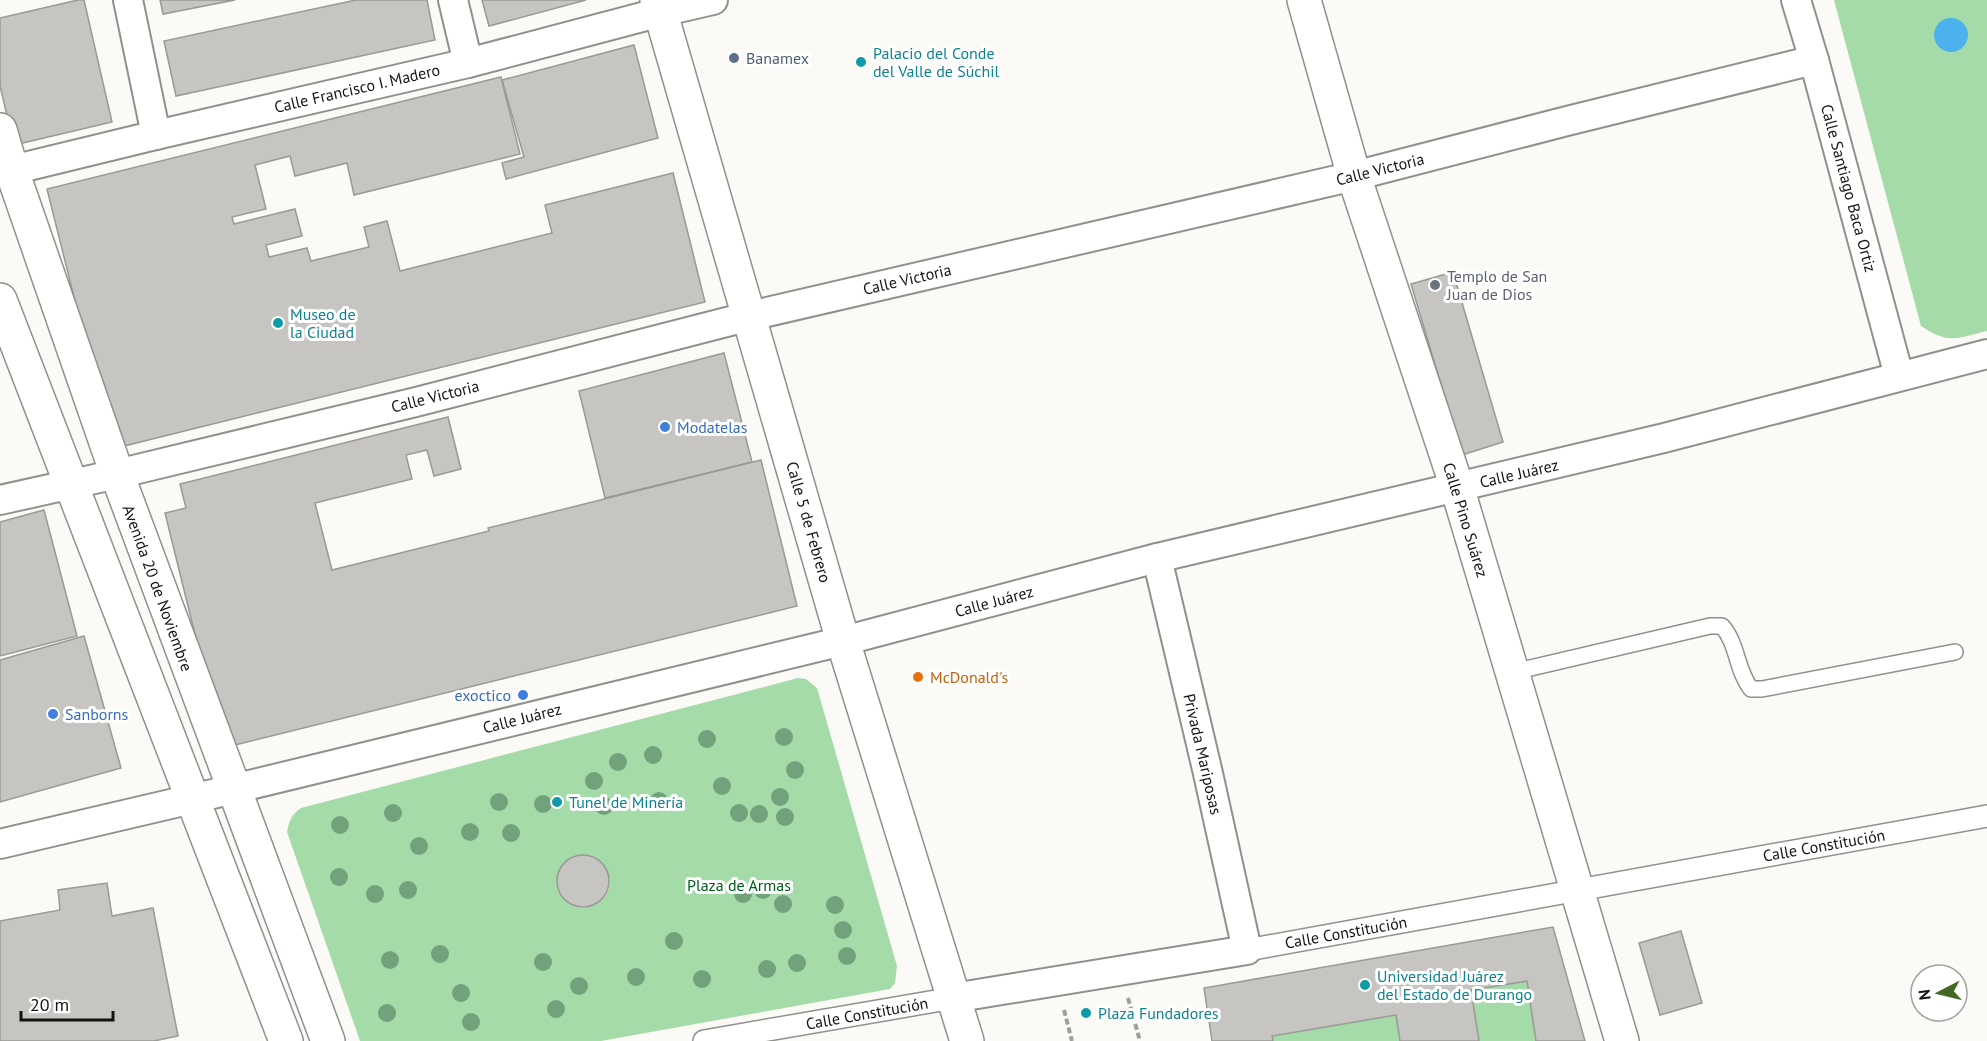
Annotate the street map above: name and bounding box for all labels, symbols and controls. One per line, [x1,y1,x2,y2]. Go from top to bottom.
place label: Palacio del Conde del Valle de Súchil [873,43,1000,81]
place label: Banamex [746,48,809,68]
marker: Banamex [727,51,741,65]
marker: Palacio del Conde del Valle de Súchil [854,55,868,69]
street label: Calle Francisco I. Madero [272,59,442,117]
street label: Calle Santiago Baca Ortiz [1817,102,1881,274]
street label: Calle Victoria [1334,148,1426,190]
street label: Calle Victoria [861,259,953,299]
place label: Templo de San Juan de Dios [1446,266,1547,304]
marker: Templo de San Juan de Dios [1428,278,1442,292]
place label: Museo de la Ciudad [290,304,356,342]
marker: Museo de la Ciudad [271,316,285,330]
street label: Calle Victoria [389,375,481,417]
place label: Modatelas [677,417,748,437]
marker: Modatelas [658,420,672,434]
street label: Calle Juárez [1478,454,1560,492]
street label: Calle 5 de Febrero [782,459,836,585]
street label: Calle Pino Suárez [1439,460,1493,580]
street label: Avenida 20 de Noviembre [119,502,197,674]
street label: Calle Juárez [953,581,1035,621]
place label: McDonald's [930,667,1008,687]
marker: McDonald's [911,670,925,684]
place label: exoctico [454,685,511,705]
marker: exoctico [516,688,530,702]
street label: Privada Mariposas [1179,692,1227,817]
street label: Calle Juárez [481,699,563,737]
place label: Sanborns [65,704,129,724]
marker: Sanborns [46,707,60,721]
place label: Tunel de Minería [569,792,683,812]
marker: Tunel de Minería [550,795,564,809]
street label: Calle Constitución [1761,824,1887,866]
park label: Plaza de Armas [687,875,791,895]
street label: Calle Constitución [1283,911,1409,953]
north arrow [1909,963,1969,1023]
place label: Universidad Juárez del Estado de Durango [1377,966,1532,1004]
marker: Universidad Juárez del Estado de Durango [1358,978,1372,992]
scale bar [21,984,112,1022]
text: N [1914,988,1935,1001]
street label: Calle Constitución [804,992,930,1034]
text: 20 m [30,993,69,1016]
place label: Plaza Fundadores [1098,1003,1219,1023]
marker: Plaza Fundadores [1079,1006,1093,1020]

